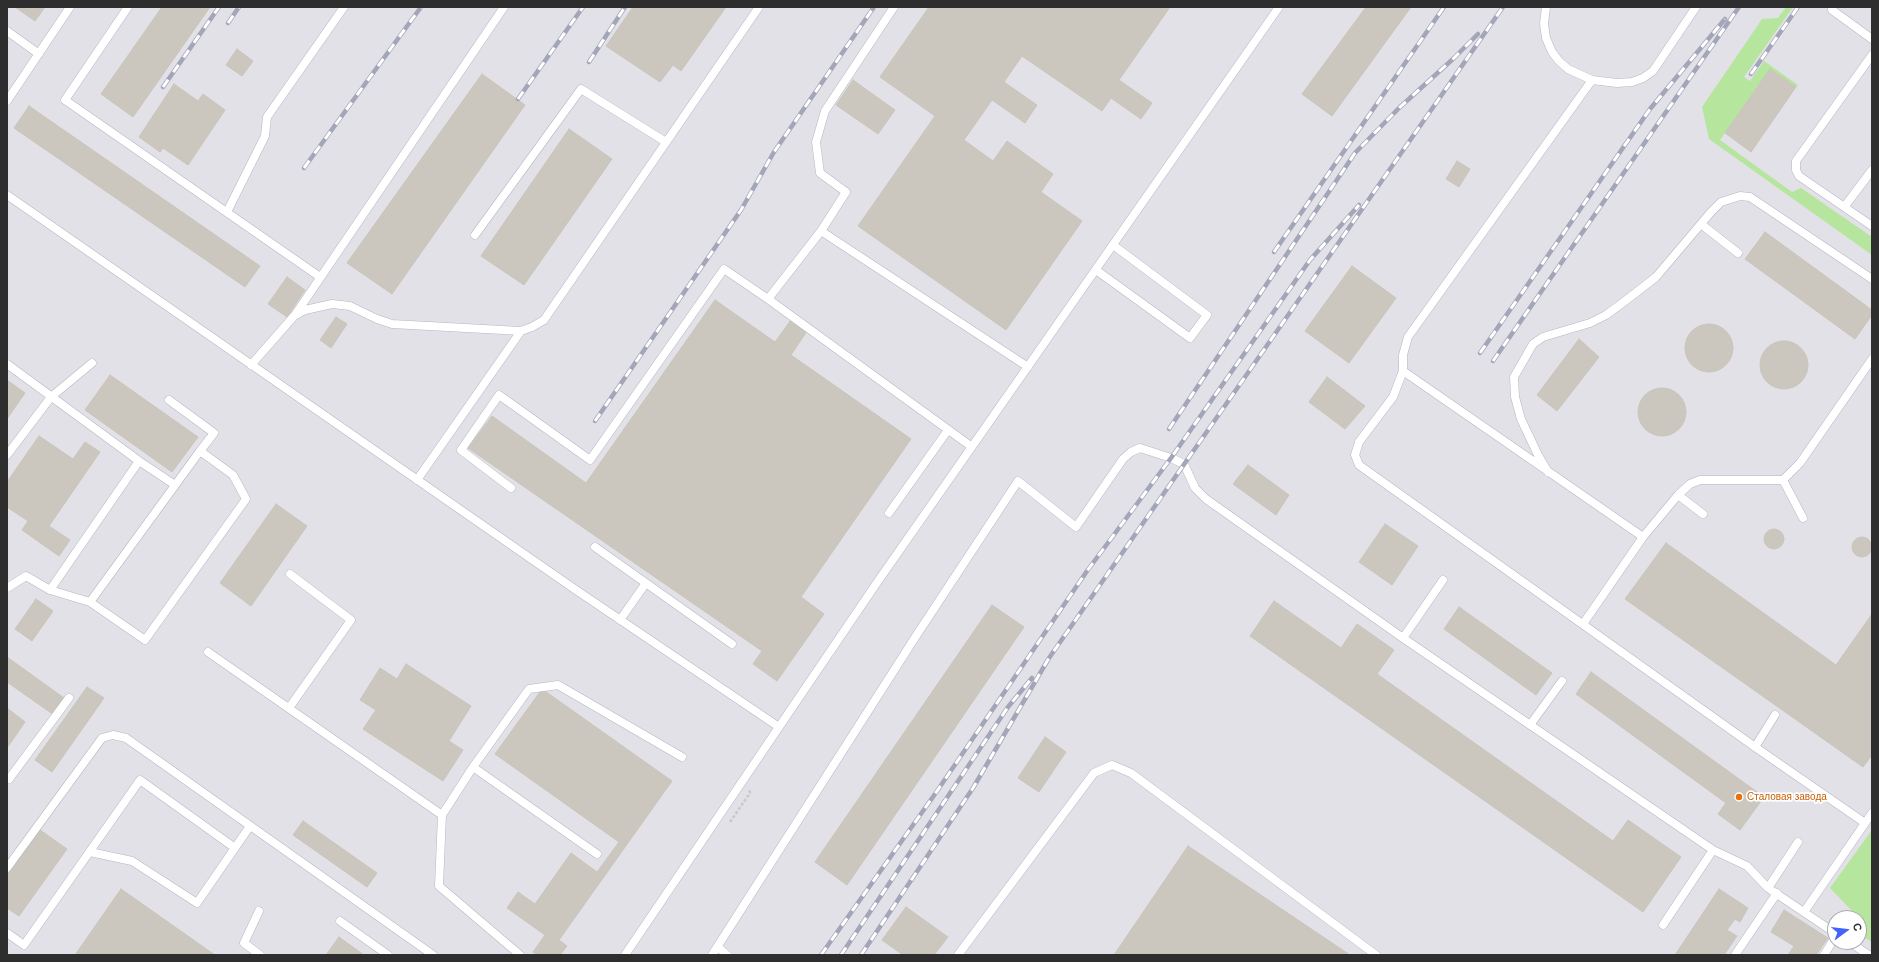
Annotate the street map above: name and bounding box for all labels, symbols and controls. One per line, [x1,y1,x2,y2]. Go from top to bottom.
place label: Сталовая завода [1747,791,1827,803]
marker: Сталовая завода [1734,792,1744,802]
north arrow [1827,910,1867,950]
text: С [1851,922,1864,933]

